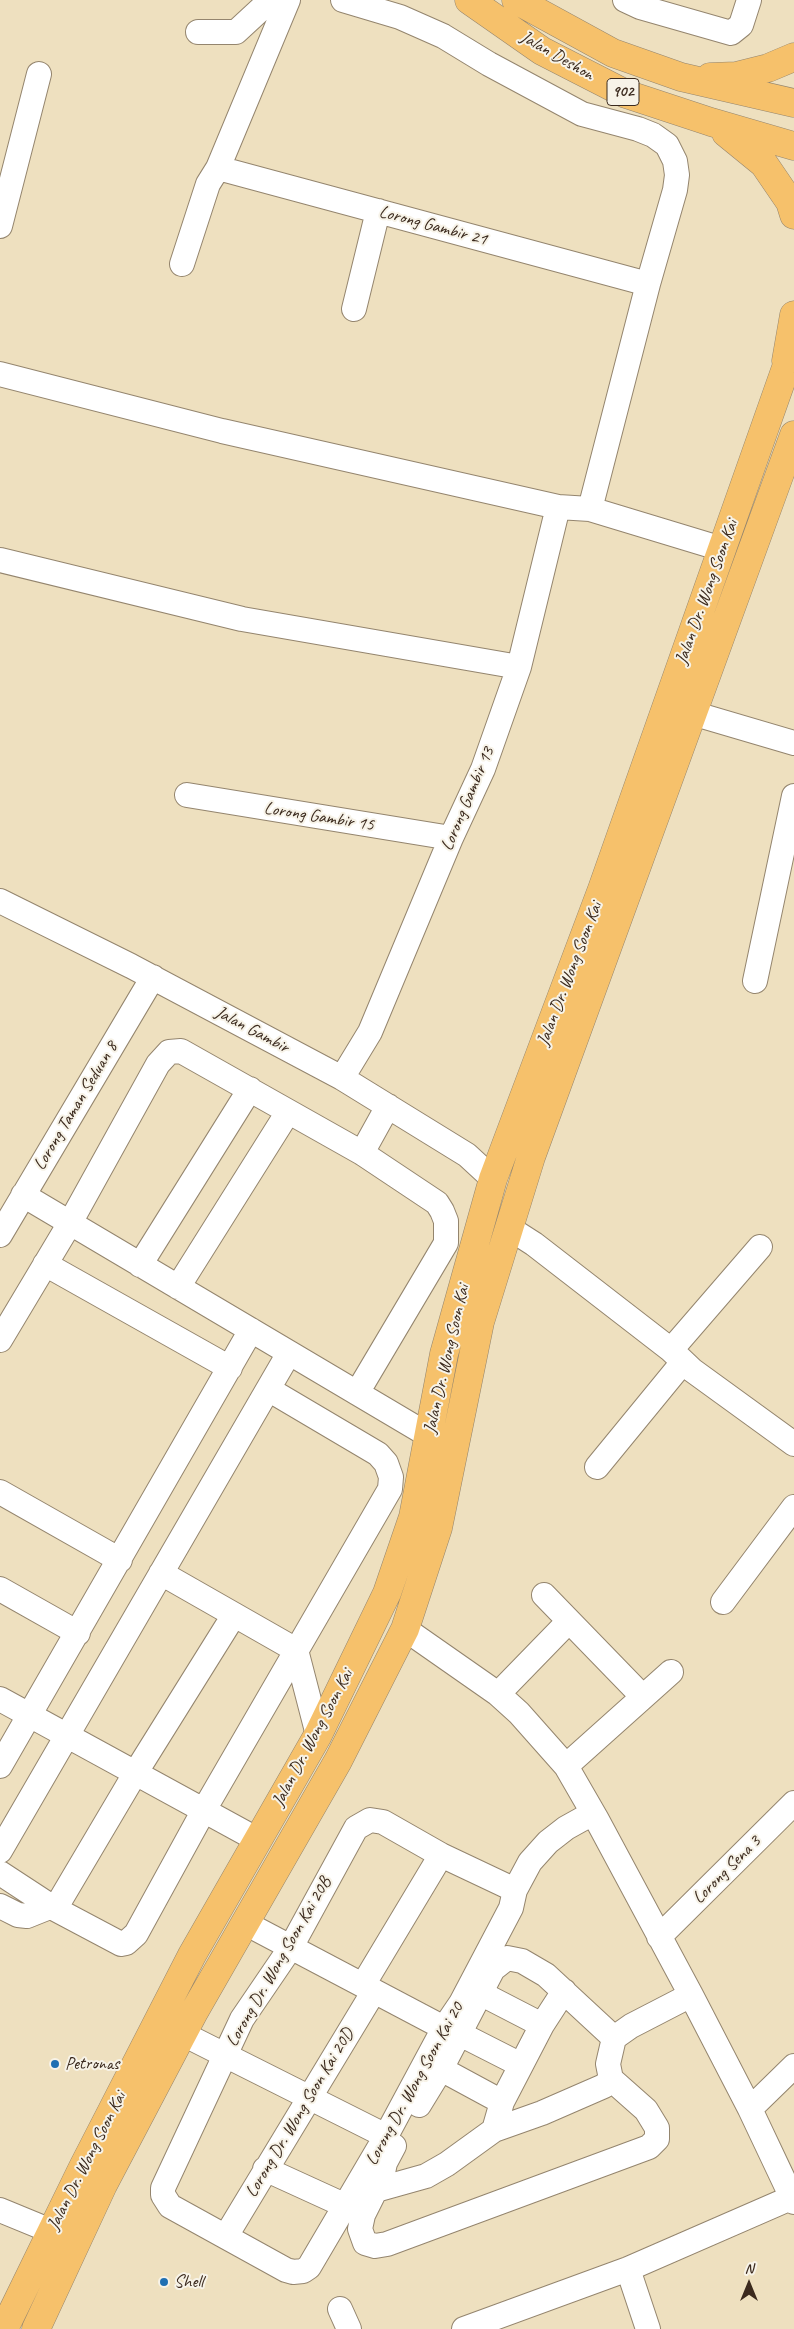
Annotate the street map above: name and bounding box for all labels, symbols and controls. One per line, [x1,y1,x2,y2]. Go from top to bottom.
street label: Jalan Deshon [516,26,598,86]
road number: 902 [607,78,639,105]
street label: Lorong Gambir 21 [377,201,489,251]
street label: Jalan Dr. Wong Soon Kai [671,517,743,667]
street label: Lorong Gambir 13 [436,744,500,854]
street label: Lorong Gambir 15 [263,798,375,836]
street label: Jalan Dr. Wong Soon Kai [533,899,607,1049]
street label: Jalan Gambir [211,1002,293,1058]
street label: Lorong Taman Seduan 8 [29,1038,123,1174]
street label: Jalan Dr. Wong Soon Kai [419,1282,475,1436]
street label: Jalan Dr. Wong Soon Kai [268,1666,358,1810]
street label: Lorong Sena 3 [688,1831,766,1909]
street label: Lorong Dr. Wong Soon Kai 20B [222,1873,336,2051]
street label: Lorong Dr. Wong Soon Kai 20 [361,1999,469,2169]
street label: Lorong Dr. Wong Soon Kai 20D [241,2025,359,2201]
place label: Petronas [65,2053,119,2075]
marker: Petronas [49,2058,61,2070]
street label: Jalan Dr. Wong Soon Kai [43,2088,131,2234]
north arrow [724,2259,774,2309]
text: N [745,2260,753,2277]
place label: Shell [174,2271,203,2293]
marker: Shell [158,2276,170,2288]

